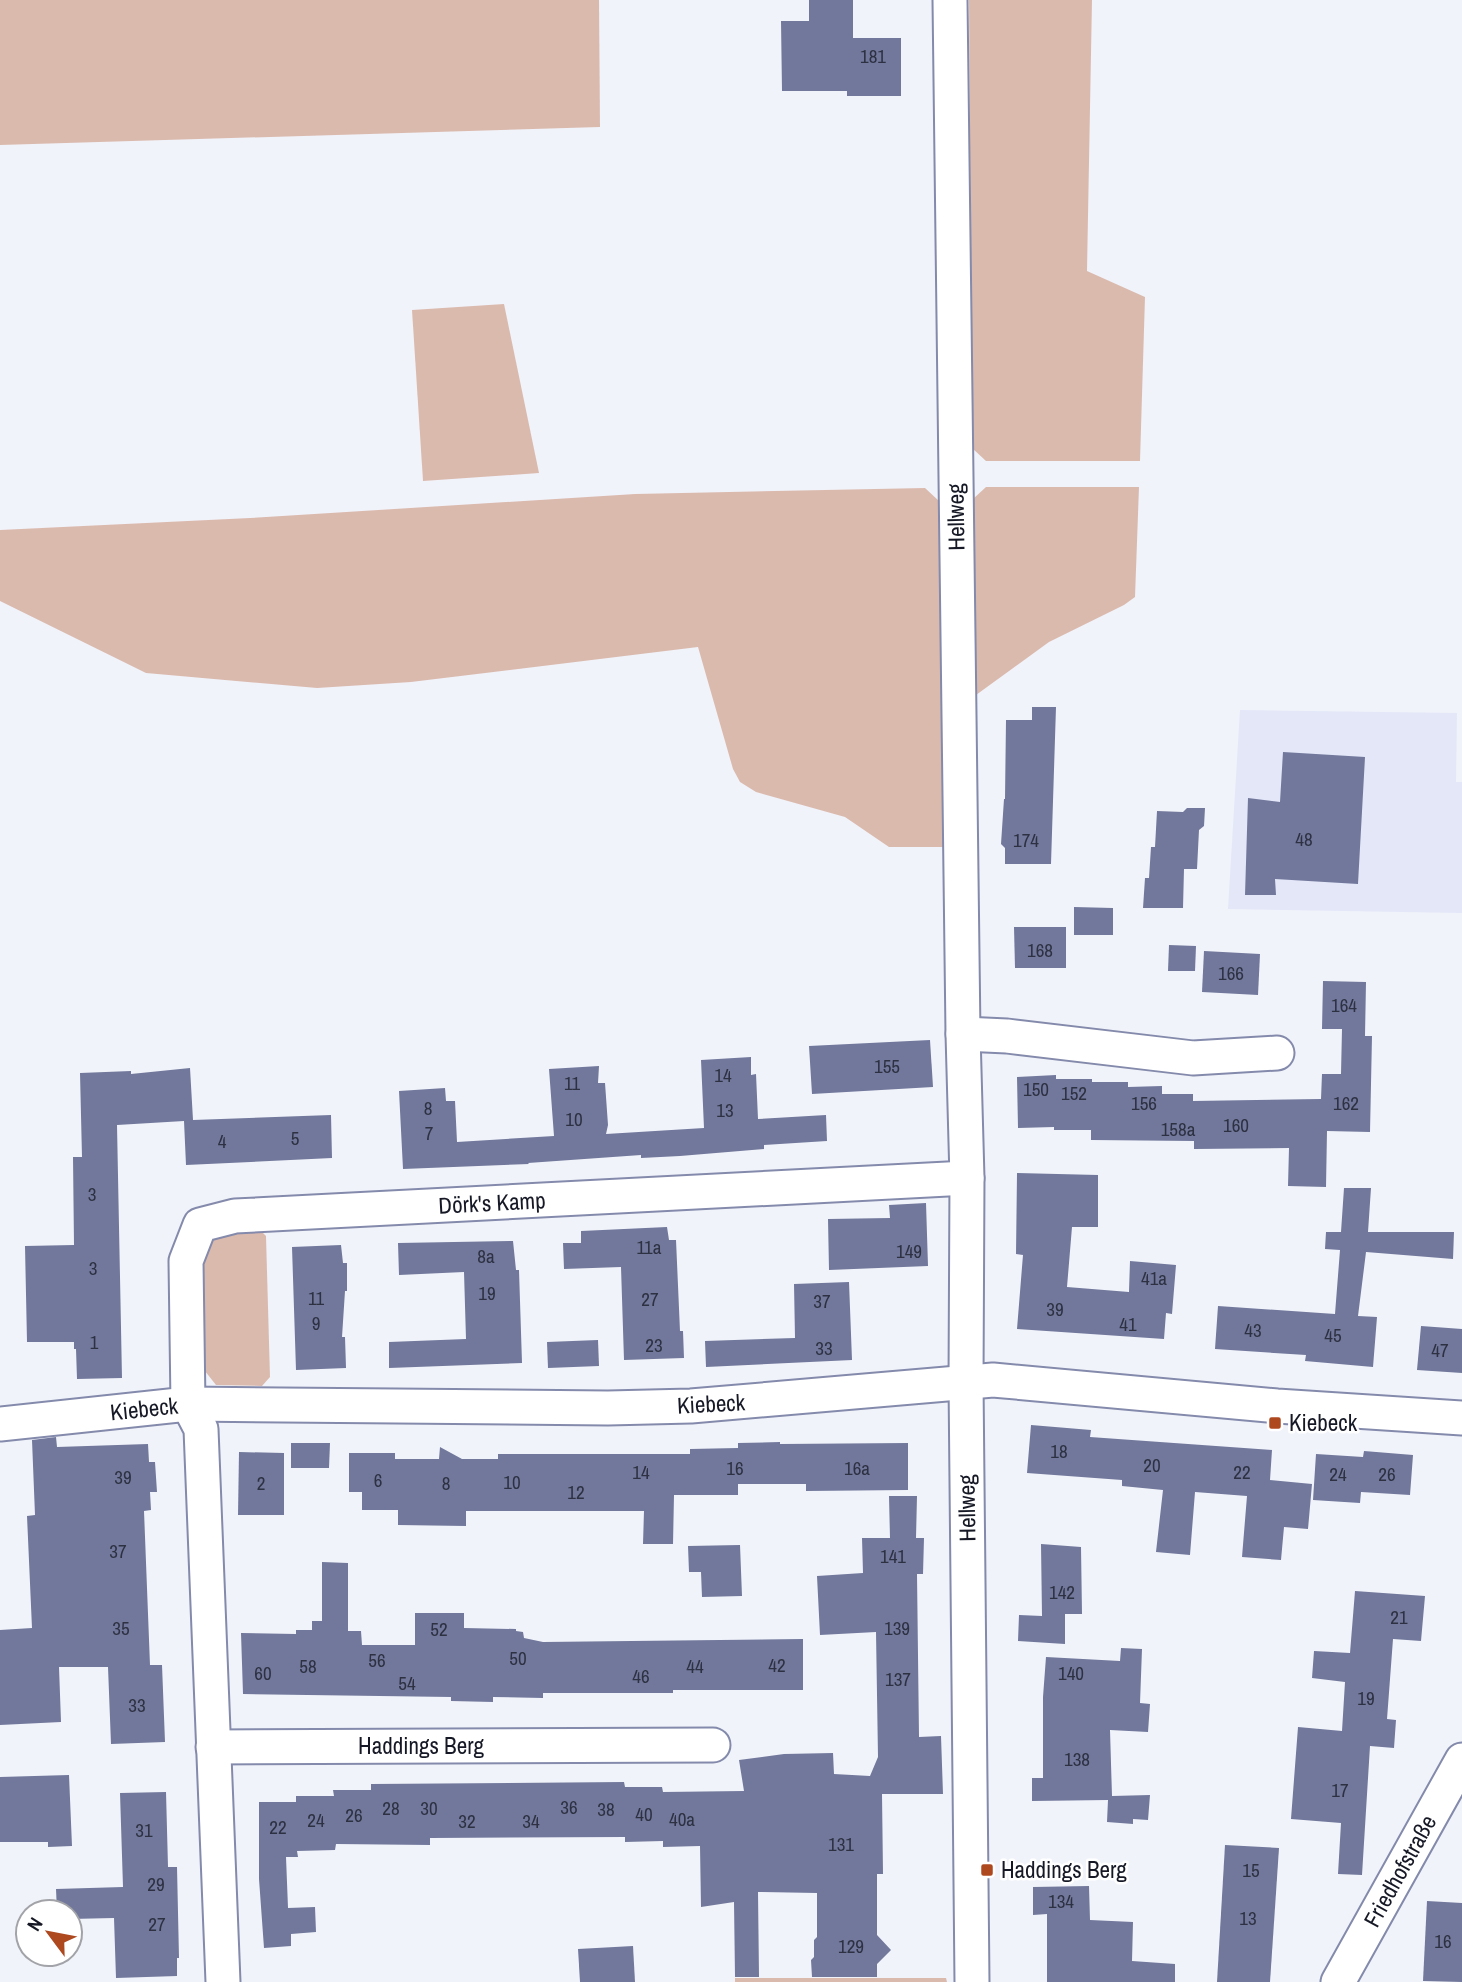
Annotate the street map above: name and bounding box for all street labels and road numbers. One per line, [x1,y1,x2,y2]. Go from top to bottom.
street label: Hellweg [939,483,972,551]
street label: Dörk's Kamp [438,1184,546,1221]
street label: Kiebeck [676,1386,746,1421]
street label: Kiebeck [108,1389,180,1427]
street label: Hellweg [950,1474,983,1542]
street label: Haddings Berg [358,1730,484,1761]
street label: Friedhofstraße [1356,1809,1443,1932]

